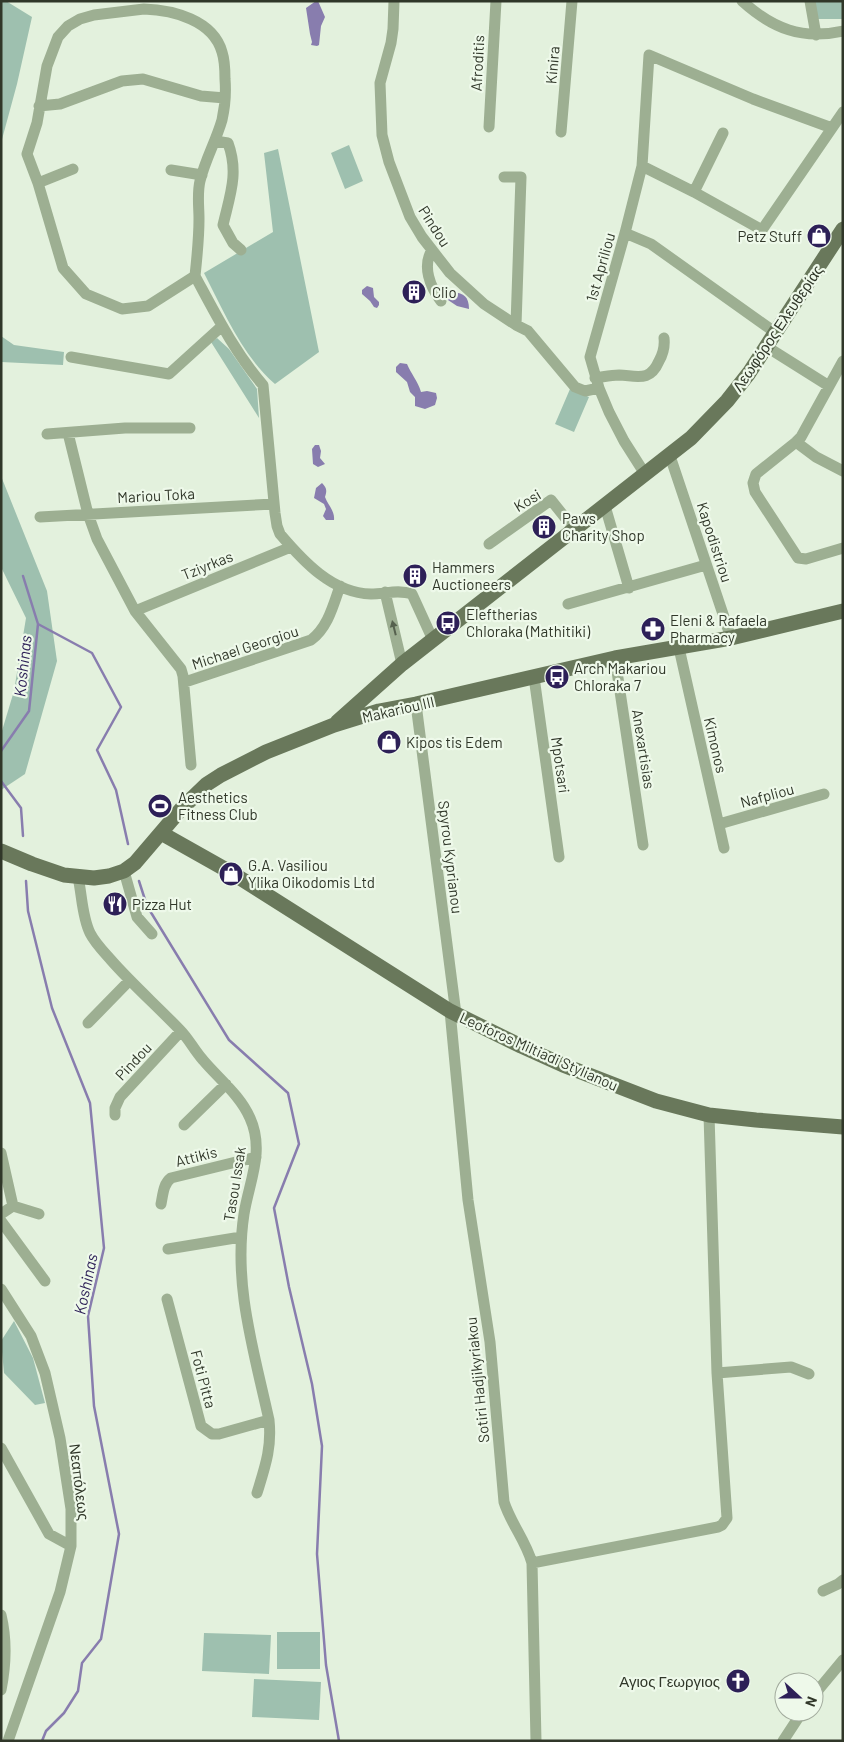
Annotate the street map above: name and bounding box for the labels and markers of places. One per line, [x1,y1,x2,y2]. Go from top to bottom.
shop icon: Petz Stuff [806,223,832,249]
place label: Petz Stuff [737,227,802,245]
building icon: Clio [401,279,427,305]
place label: Clio [432,283,457,301]
place label: Paws Charity Shop [562,509,645,544]
building icon: Paws Charity Shop [531,514,557,540]
place label: Hammers Auctioneers [432,558,511,593]
building icon: Hammers Auctioneers [402,563,428,589]
place label: Eleftherias Chloraka (Mathitiki) [466,605,590,640]
bus stop icon: Eleftherias Chloraka (Mathitiki) [435,610,461,636]
place label: Eleni & Rafaela Pharmacy [670,611,767,646]
pharmacy icon: Eleni & Rafaela Pharmacy [640,616,666,642]
place label: Arch Makariou Chloraka 7 [574,659,666,694]
bus stop icon: Arch Makariou Chloraka 7 [544,664,570,690]
shop icon: Kipos tis Edem [376,729,402,755]
place label: Kipos tis Edem [406,733,503,751]
place label: Aesthetics Fitness Club [178,788,258,823]
sports icon: Aesthetics Fitness Club [147,793,173,819]
place label: G.A. Vasiliou Ylika Oikodomis Ltd [248,856,375,891]
shop icon: G.A. Vasiliou Ylika Oikodomis Ltd [218,861,244,887]
restaurant icon: Pizza Hut [102,891,128,917]
place label: Pizza Hut [132,895,192,913]
church icon: Αγιος Γεωργιος [725,1668,751,1694]
place label: Αγιος Γεωργιος [619,1672,720,1690]

